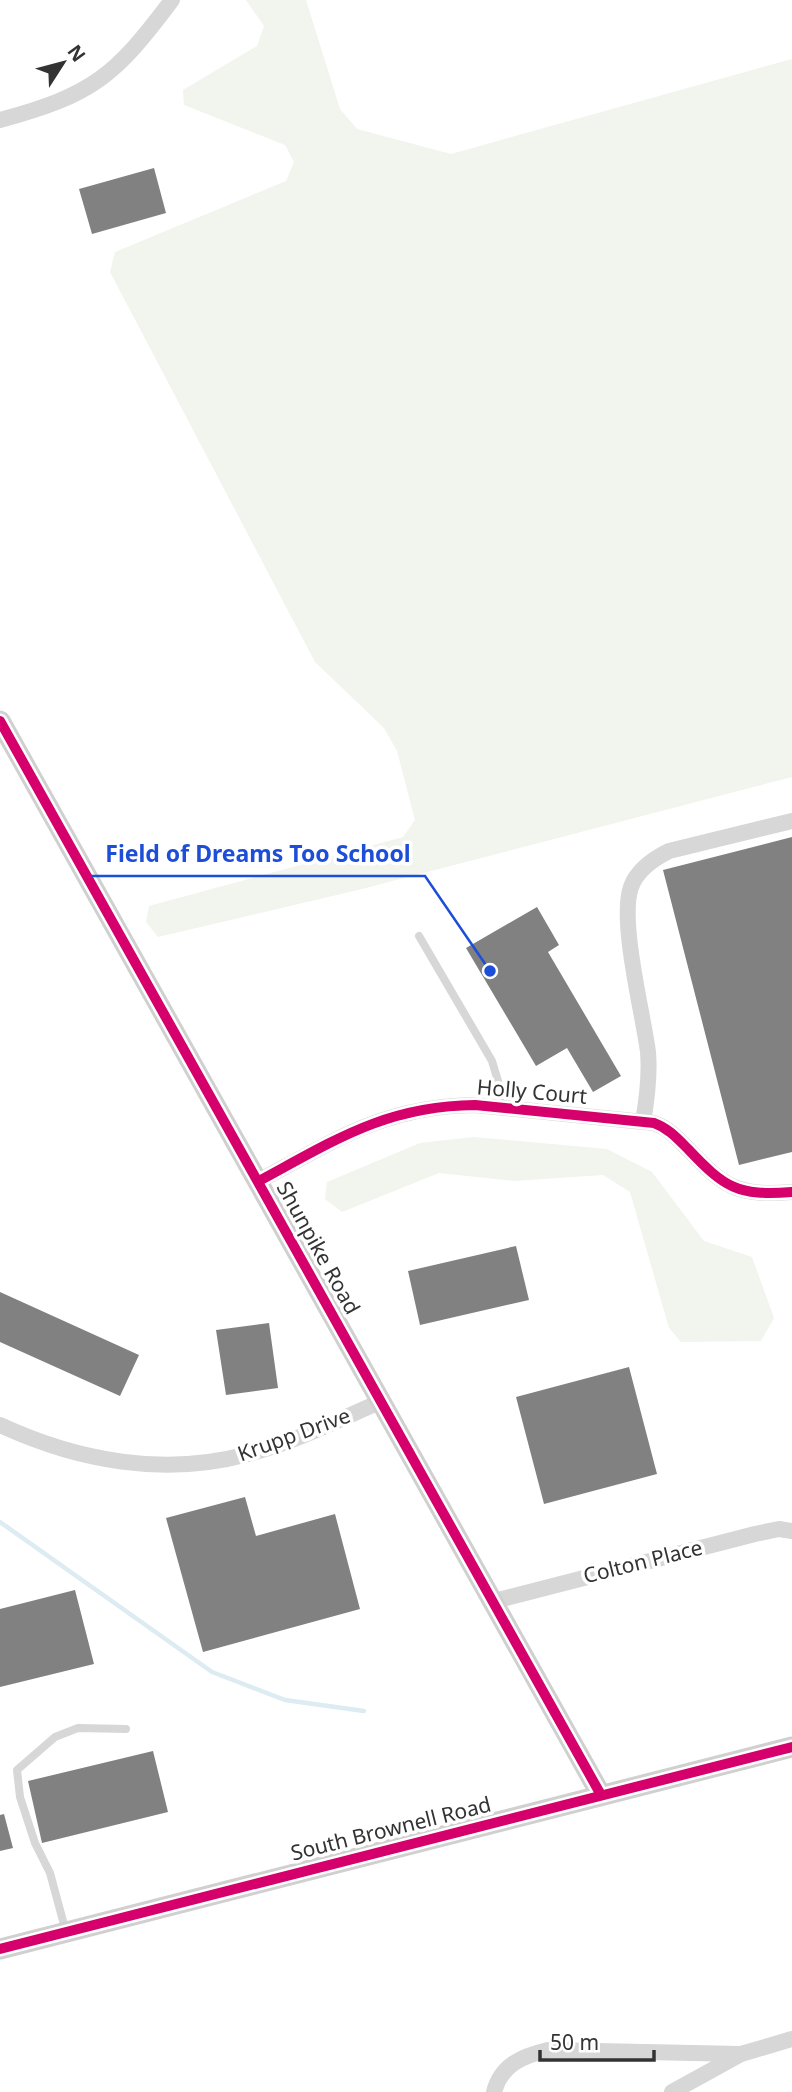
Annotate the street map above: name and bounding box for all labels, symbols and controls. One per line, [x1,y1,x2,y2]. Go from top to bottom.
north arrow [28,28,98,98]
text: N [62,39,92,67]
callout: Field of Dreams Too School [91,832,425,876]
text: Field of Dreams Too School [105,837,411,869]
street label: Holly Court [476,1072,589,1110]
street label: Shunpike Road [271,1176,367,1319]
street label: Krupp Drive [233,1401,354,1467]
street label: Colton Place [580,1533,705,1589]
street label: South Brownell Road [288,1790,494,1866]
scale bar [540,2018,654,2062]
text: 50 m [550,2028,599,2056]

